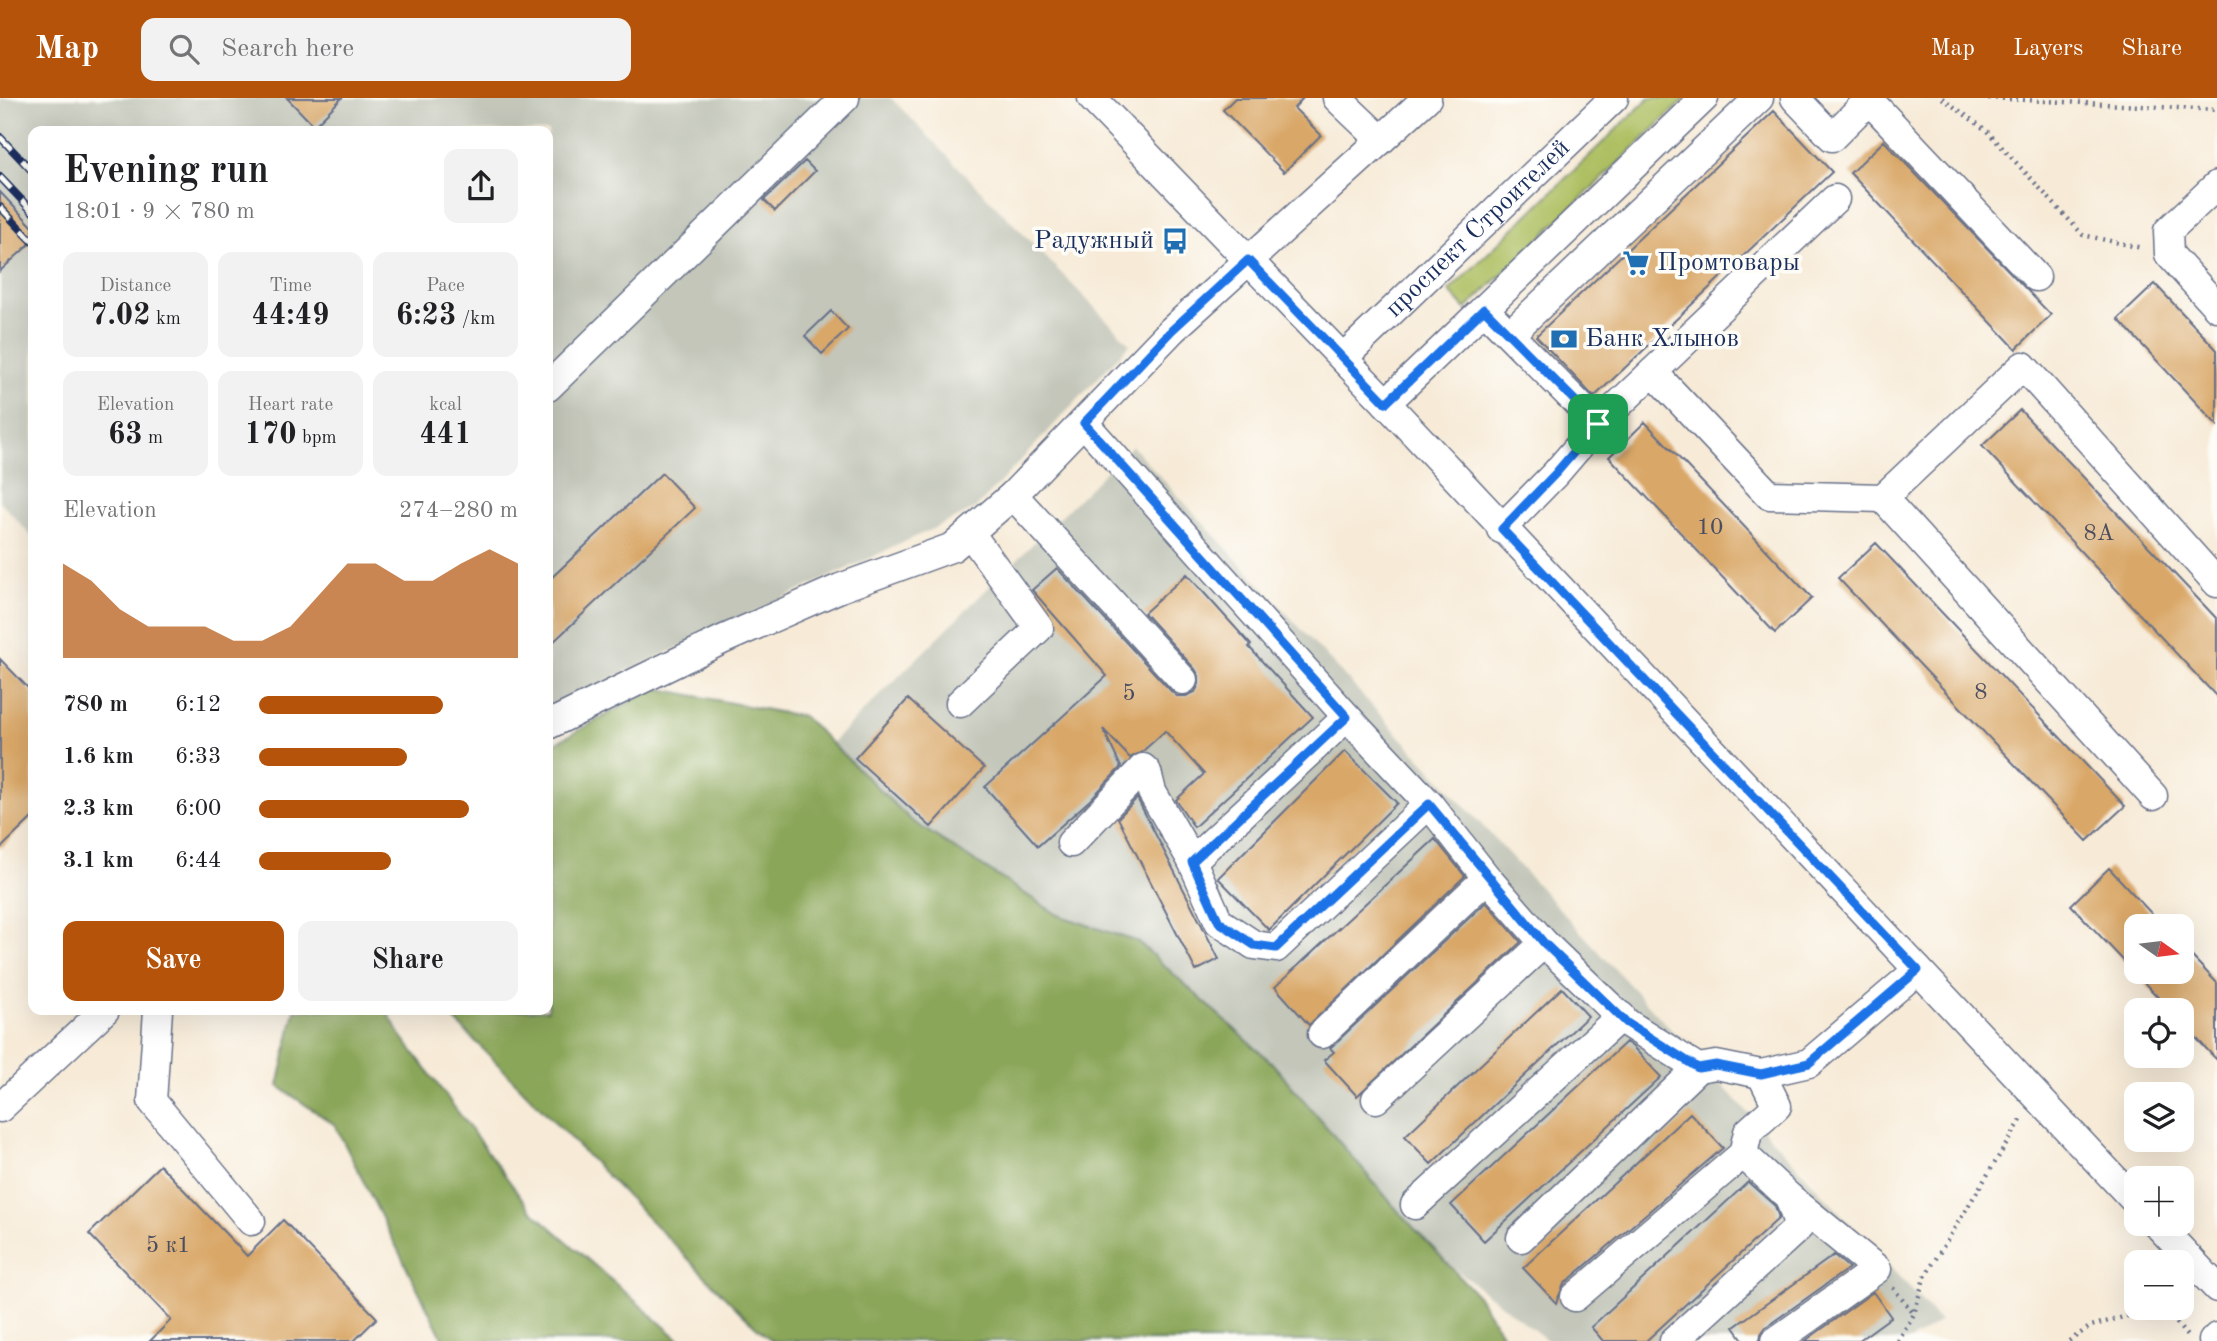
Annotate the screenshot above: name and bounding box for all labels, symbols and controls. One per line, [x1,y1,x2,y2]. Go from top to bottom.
search box [141,18,631,81]
icon: search [165,30,203,68]
text: Map [35,33,99,66]
text: Search here [221,36,354,62]
text: Map [1931,37,1975,61]
text: Layers [2013,37,2083,61]
text: Share [2121,37,2182,61]
street label: проспект Строителей [1381,135,1575,322]
button: share [444,149,518,223]
text: Evening run [63,153,269,191]
text: 18:01 · 9 × 780 m [63,200,255,223]
bus stop icon: Радужный [1160,226,1190,256]
place label: Радужный [1034,228,1154,254]
supermarket icon: Промтовары [1621,248,1651,278]
place label: Промтовары [1657,250,1800,276]
text: Distance [100,277,171,296]
text: Time [269,277,312,296]
text: Pace [426,277,465,296]
text: 7.02 [90,301,151,331]
text: 44:49 [252,301,330,331]
text: 6:23 [396,301,456,331]
text: km [151,310,181,329]
text: /km [456,310,495,329]
bank icon: Банк Хлынов [1549,324,1579,354]
place label: Банк Хлынов [1585,326,1739,352]
pin [1568,394,1628,454]
text: Elevation [97,396,174,415]
text: Heart rate [248,396,333,415]
text: kcal [429,396,462,415]
icon: arrive [1579,405,1617,443]
text: 63 [108,420,143,450]
text: 170 [244,420,297,450]
text: 441 [419,420,472,450]
text: m [143,429,163,448]
text: bpm [297,429,337,448]
text: Elevation [63,499,157,522]
text: 274–280 m [399,499,518,522]
house number: 10 [1697,516,1723,539]
house number: 8А [2084,522,2115,545]
house number: 8 [1974,681,1988,704]
house number: 5 [1122,682,1136,705]
text: 780 m [63,693,128,716]
text: 6:12 [175,693,221,716]
text: 1.6 km [63,745,134,768]
text: 6:33 [175,745,221,768]
text: 2.3 km [63,797,134,820]
text: 6:00 [175,797,221,820]
text: 3.1 km [63,849,134,872]
text: 6:44 [175,849,221,872]
north arrow [2124,914,2194,984]
map controls [2124,914,2194,1320]
button: Save [63,921,284,1001]
button: Share [298,921,518,1001]
button: locate [2124,998,2194,1068]
button: layers [2124,1082,2194,1152]
button: + [2124,1166,2194,1236]
house number: 5 к1 [146,1234,190,1257]
button: − [2124,1250,2194,1320]

